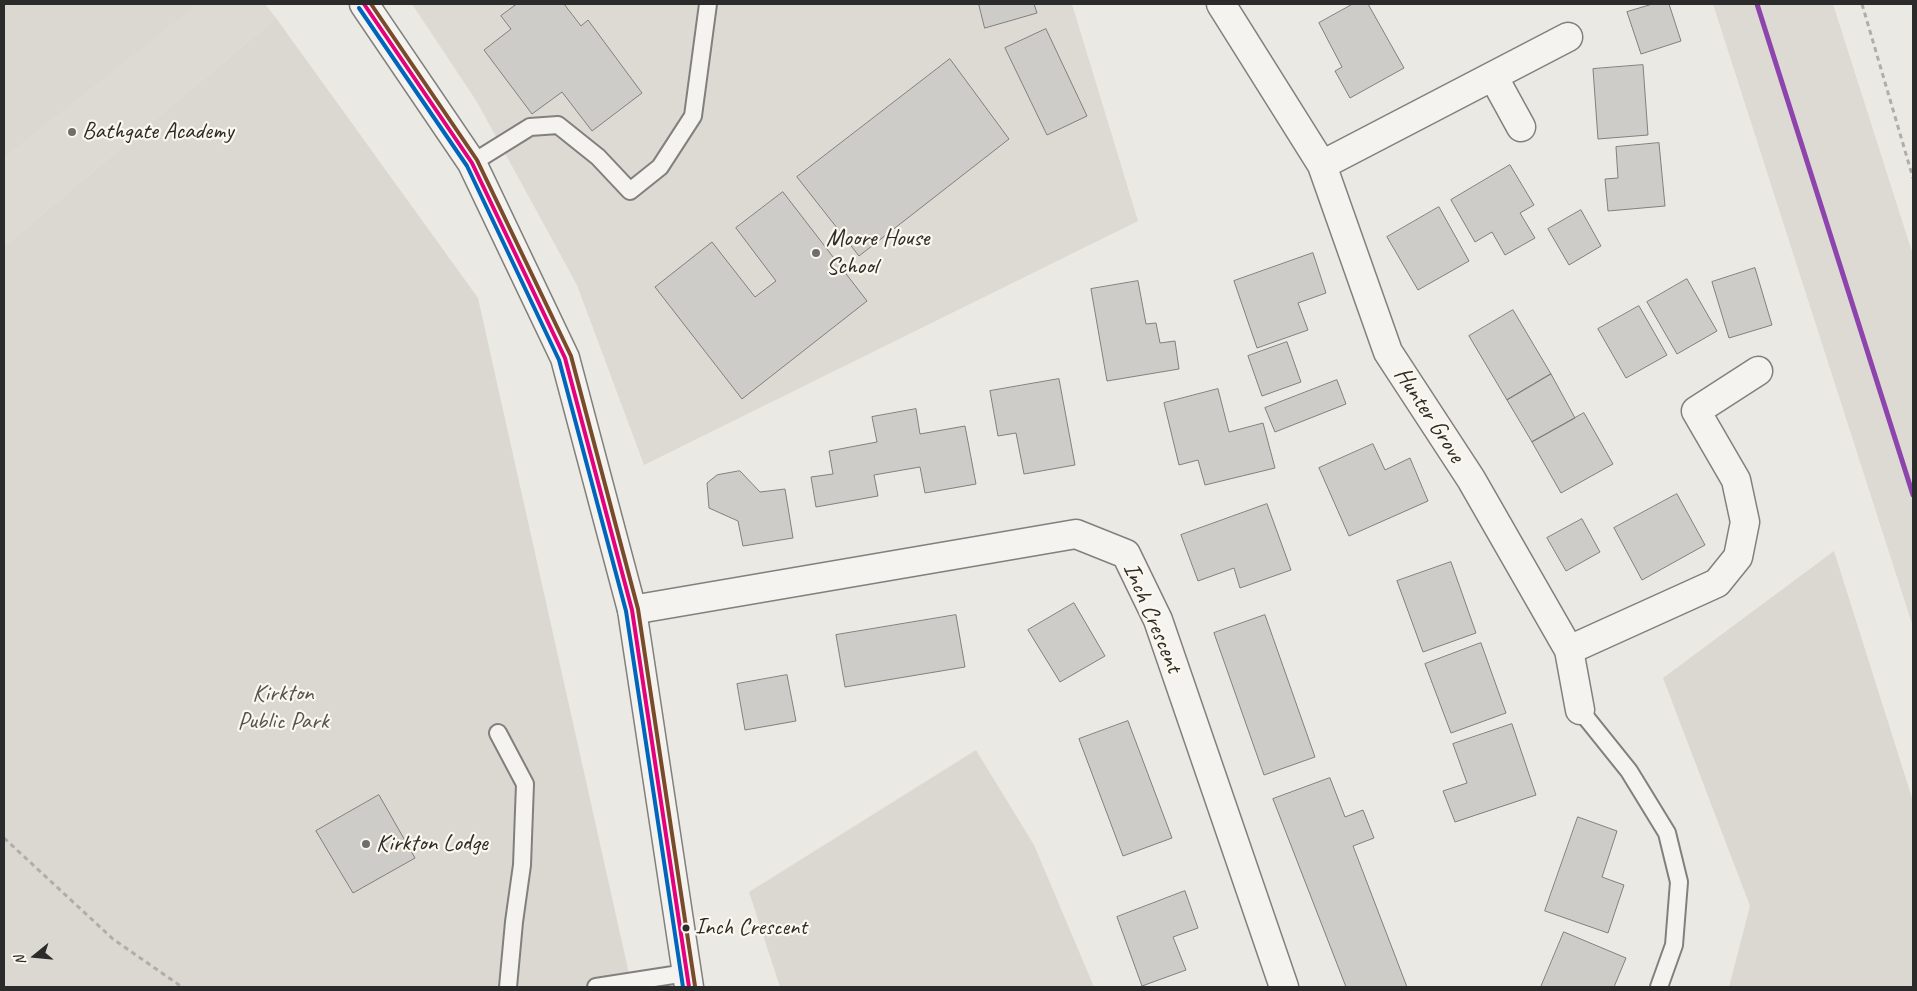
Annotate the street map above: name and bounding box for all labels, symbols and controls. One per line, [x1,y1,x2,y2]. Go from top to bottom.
place label: Bathgate Academy [82,118,233,146]
marker: Bathgate Academy [66,126,78,138]
place label: Moore House School [826,225,929,281]
marker: Moore House School [810,247,822,259]
street label: Hunter Grove [1388,362,1470,468]
street label: Inch Crescent [1116,559,1188,677]
park label: Kirkton Public Park [238,680,328,736]
place label: Kirkton Lodge [376,830,488,858]
marker: Kirkton Lodge [360,838,372,850]
place label: Inch Crescent [695,914,807,942]
marker: Inch Crescent [681,923,691,933]
north arrow [10,931,60,981]
text: N [11,954,30,967]

